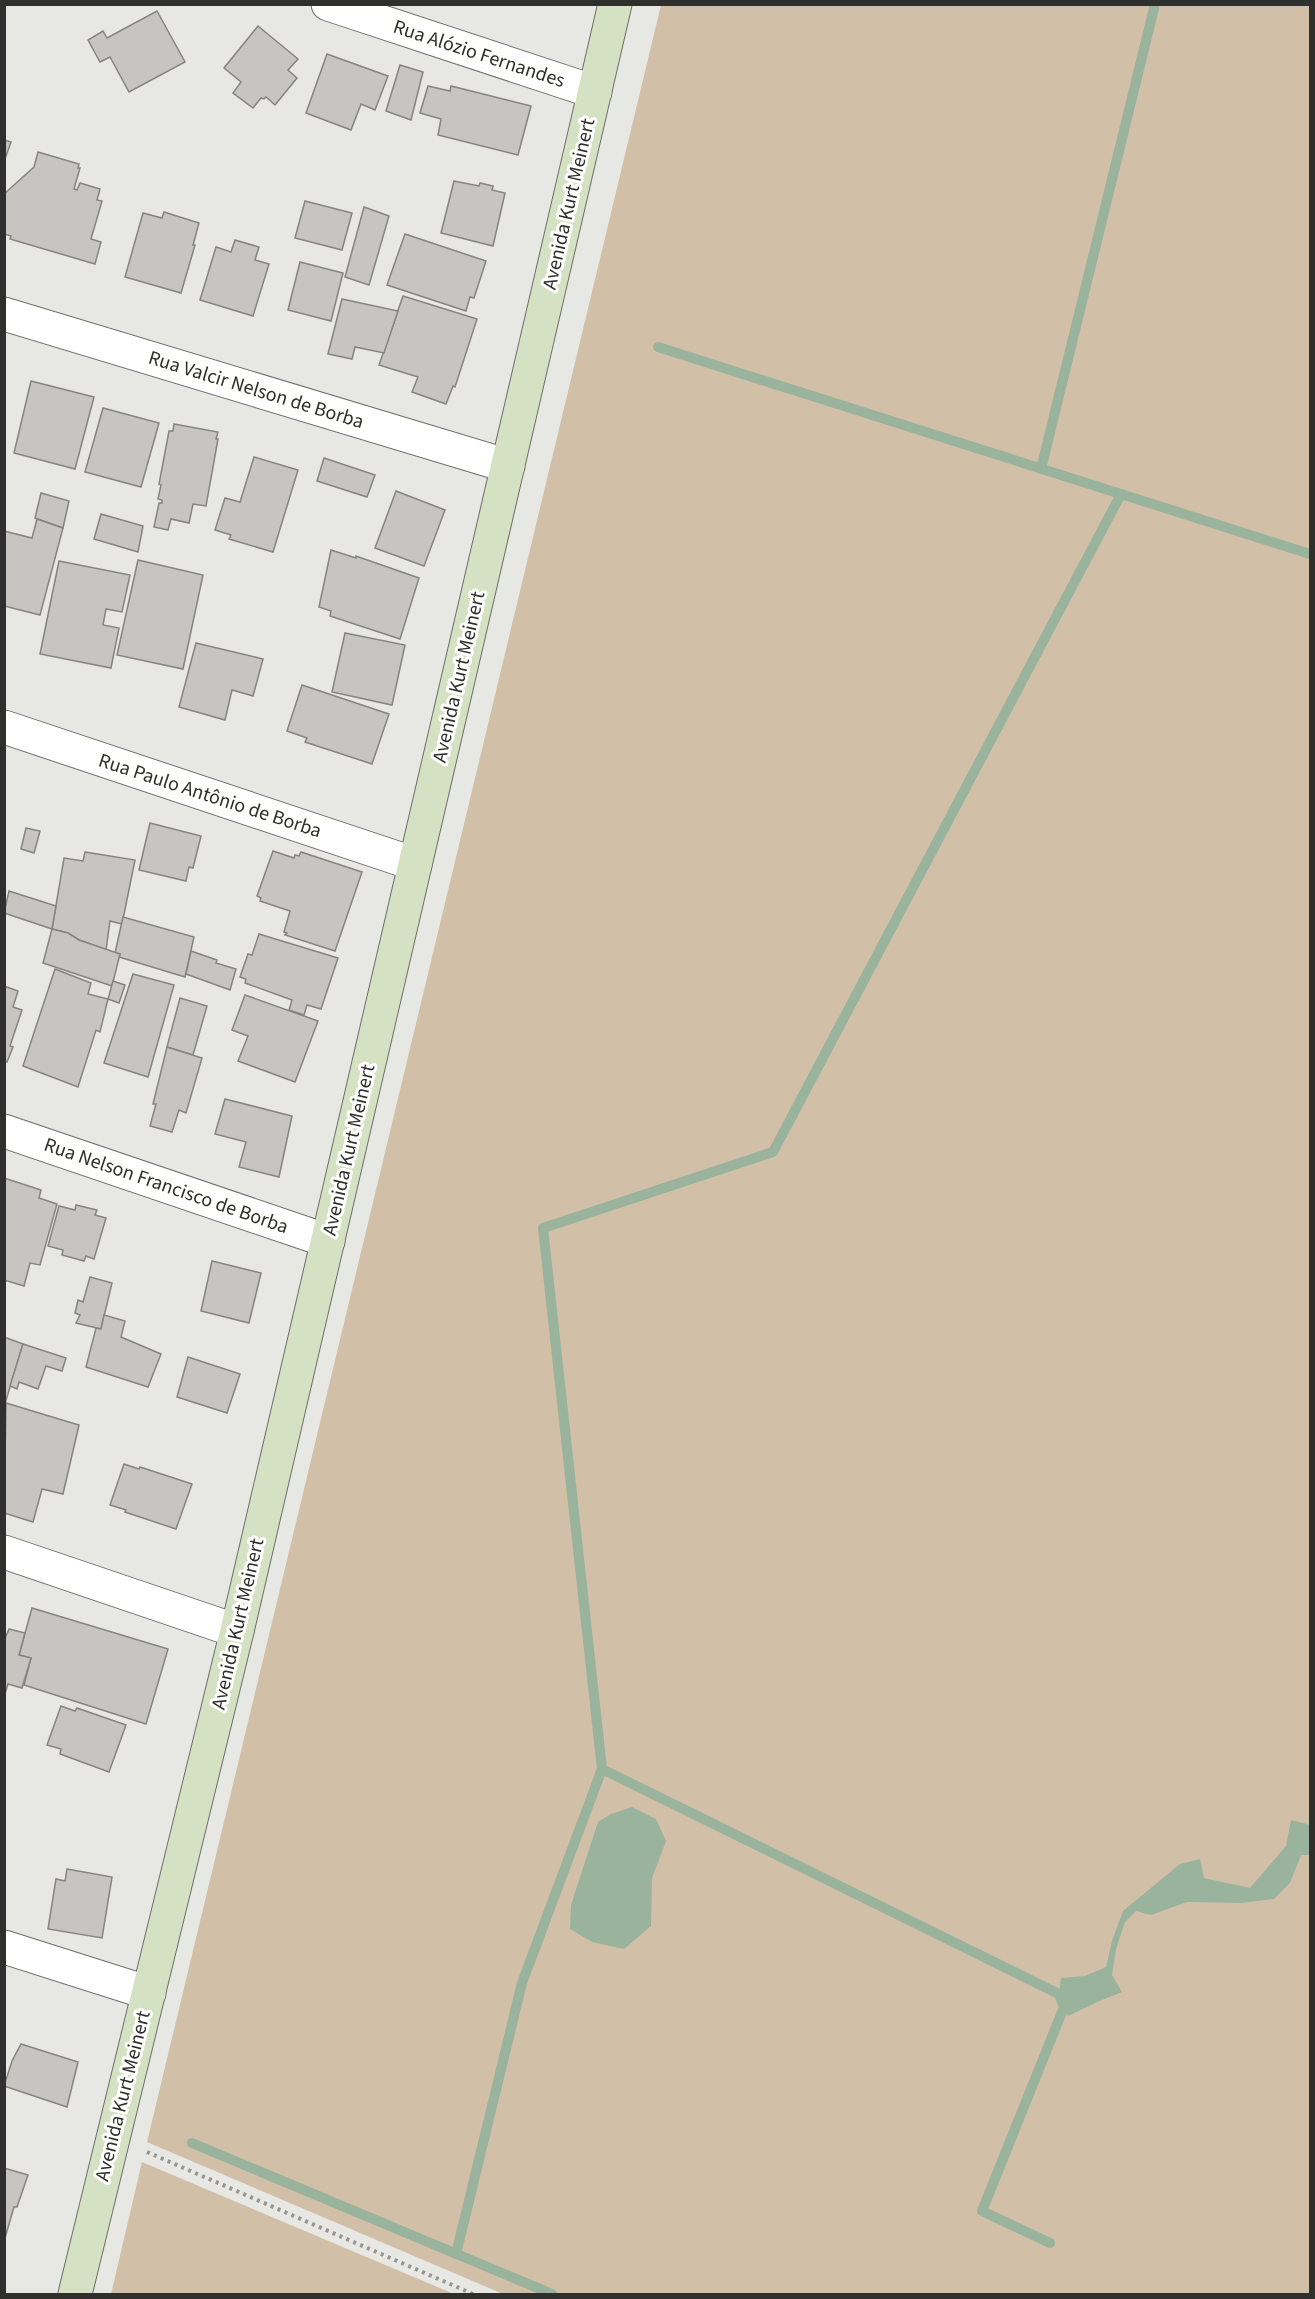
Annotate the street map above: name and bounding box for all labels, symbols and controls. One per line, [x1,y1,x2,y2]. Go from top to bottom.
street label: Rua Alózio Fernandes [390,13,568,95]
street label: Avenida Kurt Meinert [536,115,602,292]
street label: Rua Valcir Nelson de Borba [145,344,367,436]
street label: Avenida Kurt Meinert [426,588,492,765]
street label: Rua Paulo Antônio de Borba [95,747,325,845]
street label: Avenida Kurt Meinert [316,1061,382,1238]
street label: Rua Nelson Francisco de Borba [40,1131,292,1241]
street label: Avenida Kurt Meinert [205,1535,271,1712]
street label: Avenida Kurt Meinert [88,2008,158,2184]

